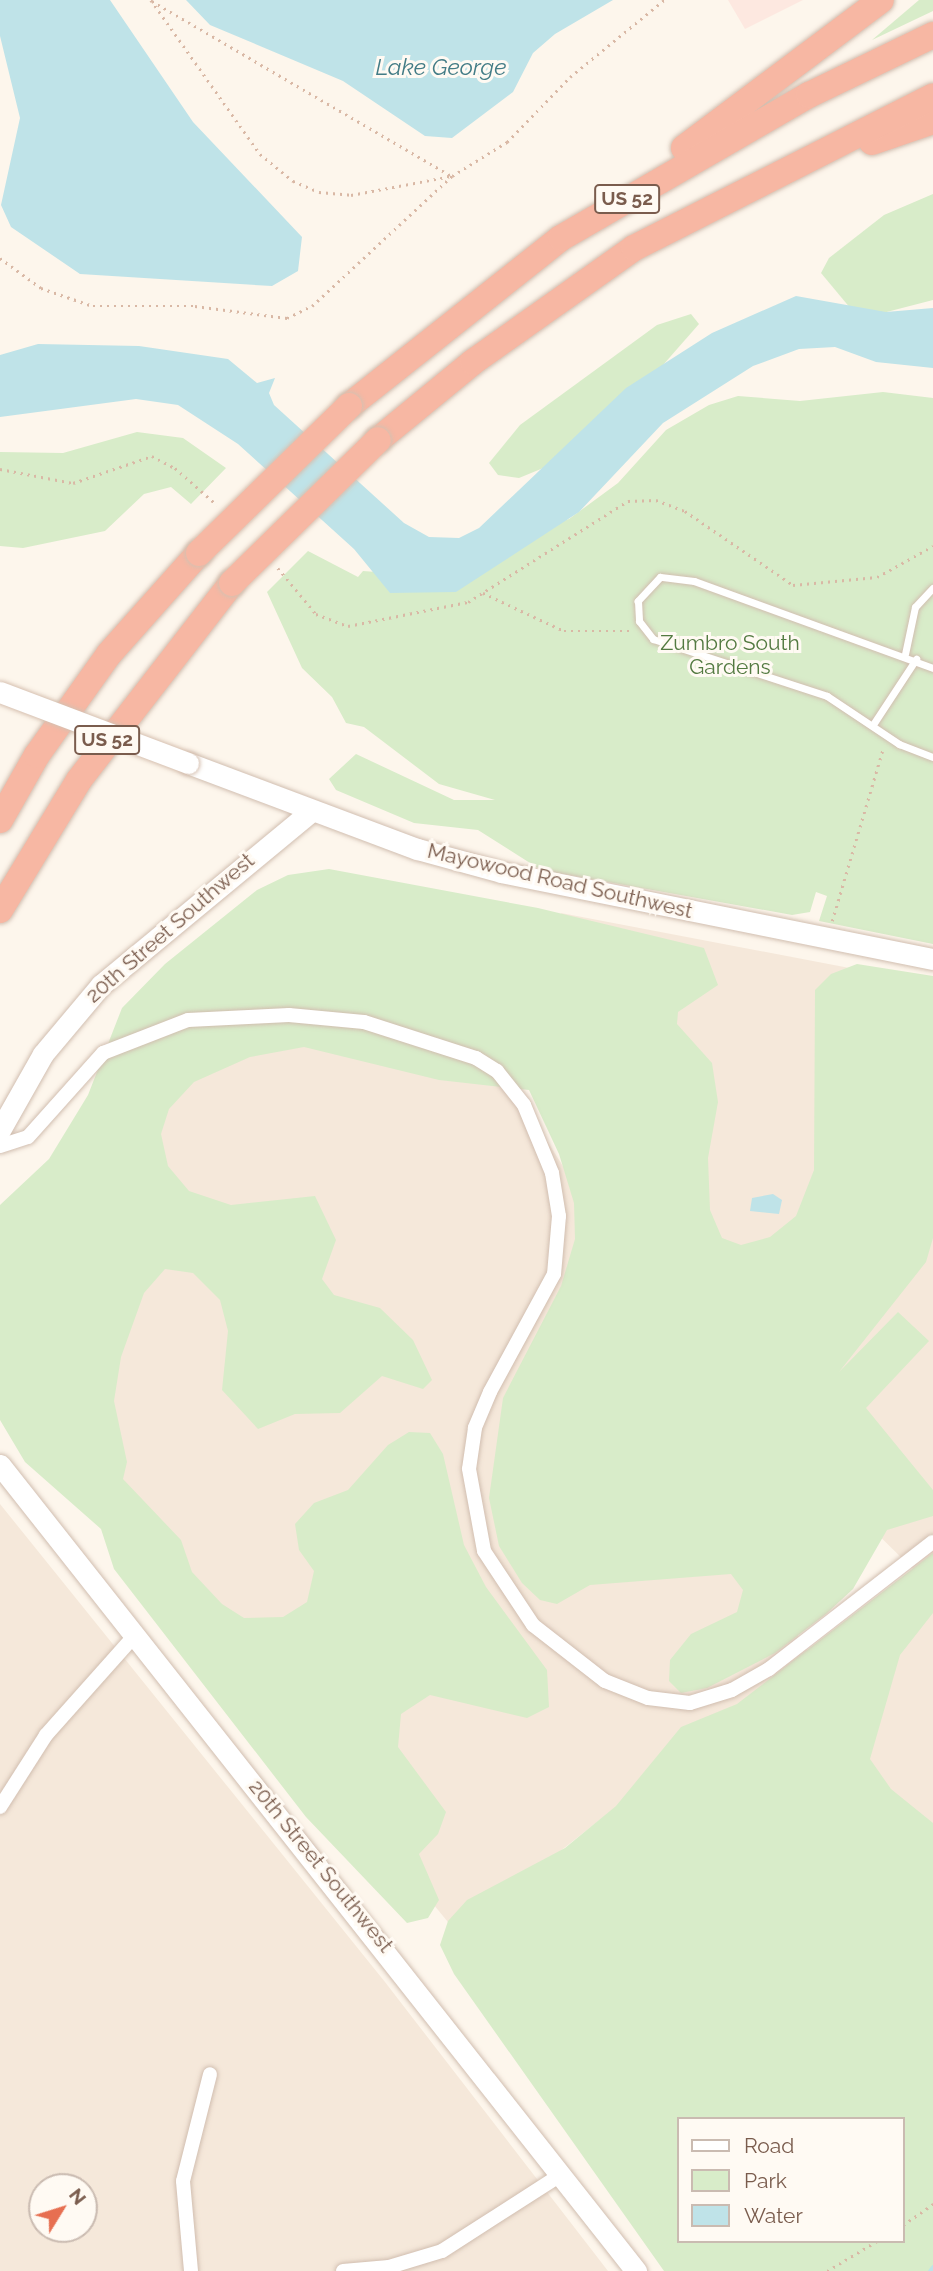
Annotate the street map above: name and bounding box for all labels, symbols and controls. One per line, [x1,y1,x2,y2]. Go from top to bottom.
water label: Lake George [375,53,507,81]
road number: US 52 [594,183,660,214]
park label: Zumbro South Gardens [660,630,800,680]
road number: US 52 [74,724,140,755]
street label: Mayowood Road Southwest [425,838,695,924]
street label: 20th Street Southwest [81,848,259,1008]
street label: 20th Street Southwest [244,1775,398,1957]
legend [678,2117,905,2243]
text: Road [744,2133,794,2158]
text: Park [744,2168,787,2193]
north arrow [28,2173,98,2243]
text: N [65,2184,91,2209]
text: Water [744,2203,803,2228]

